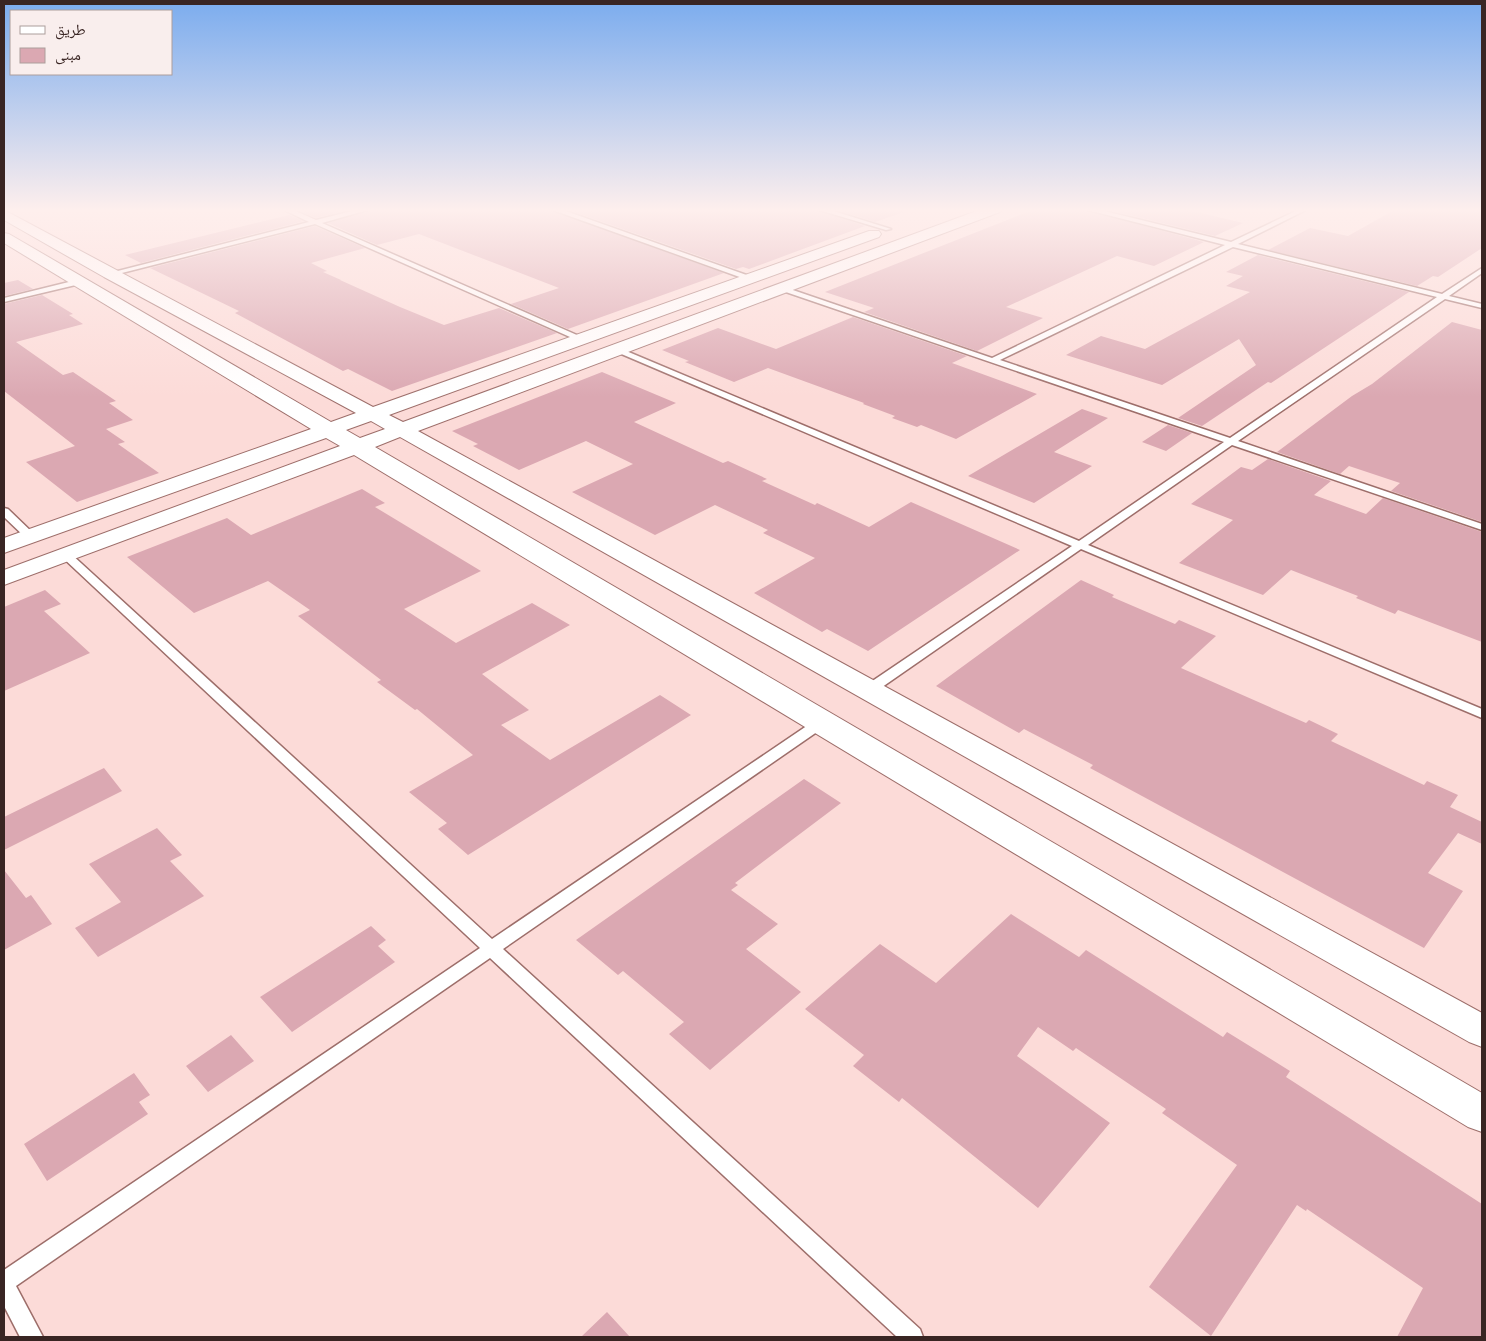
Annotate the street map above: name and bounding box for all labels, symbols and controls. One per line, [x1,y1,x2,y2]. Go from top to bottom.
legend [10,10,172,75]
text: طريق [55,19,86,40]
text: مبنى [55,44,81,65]

